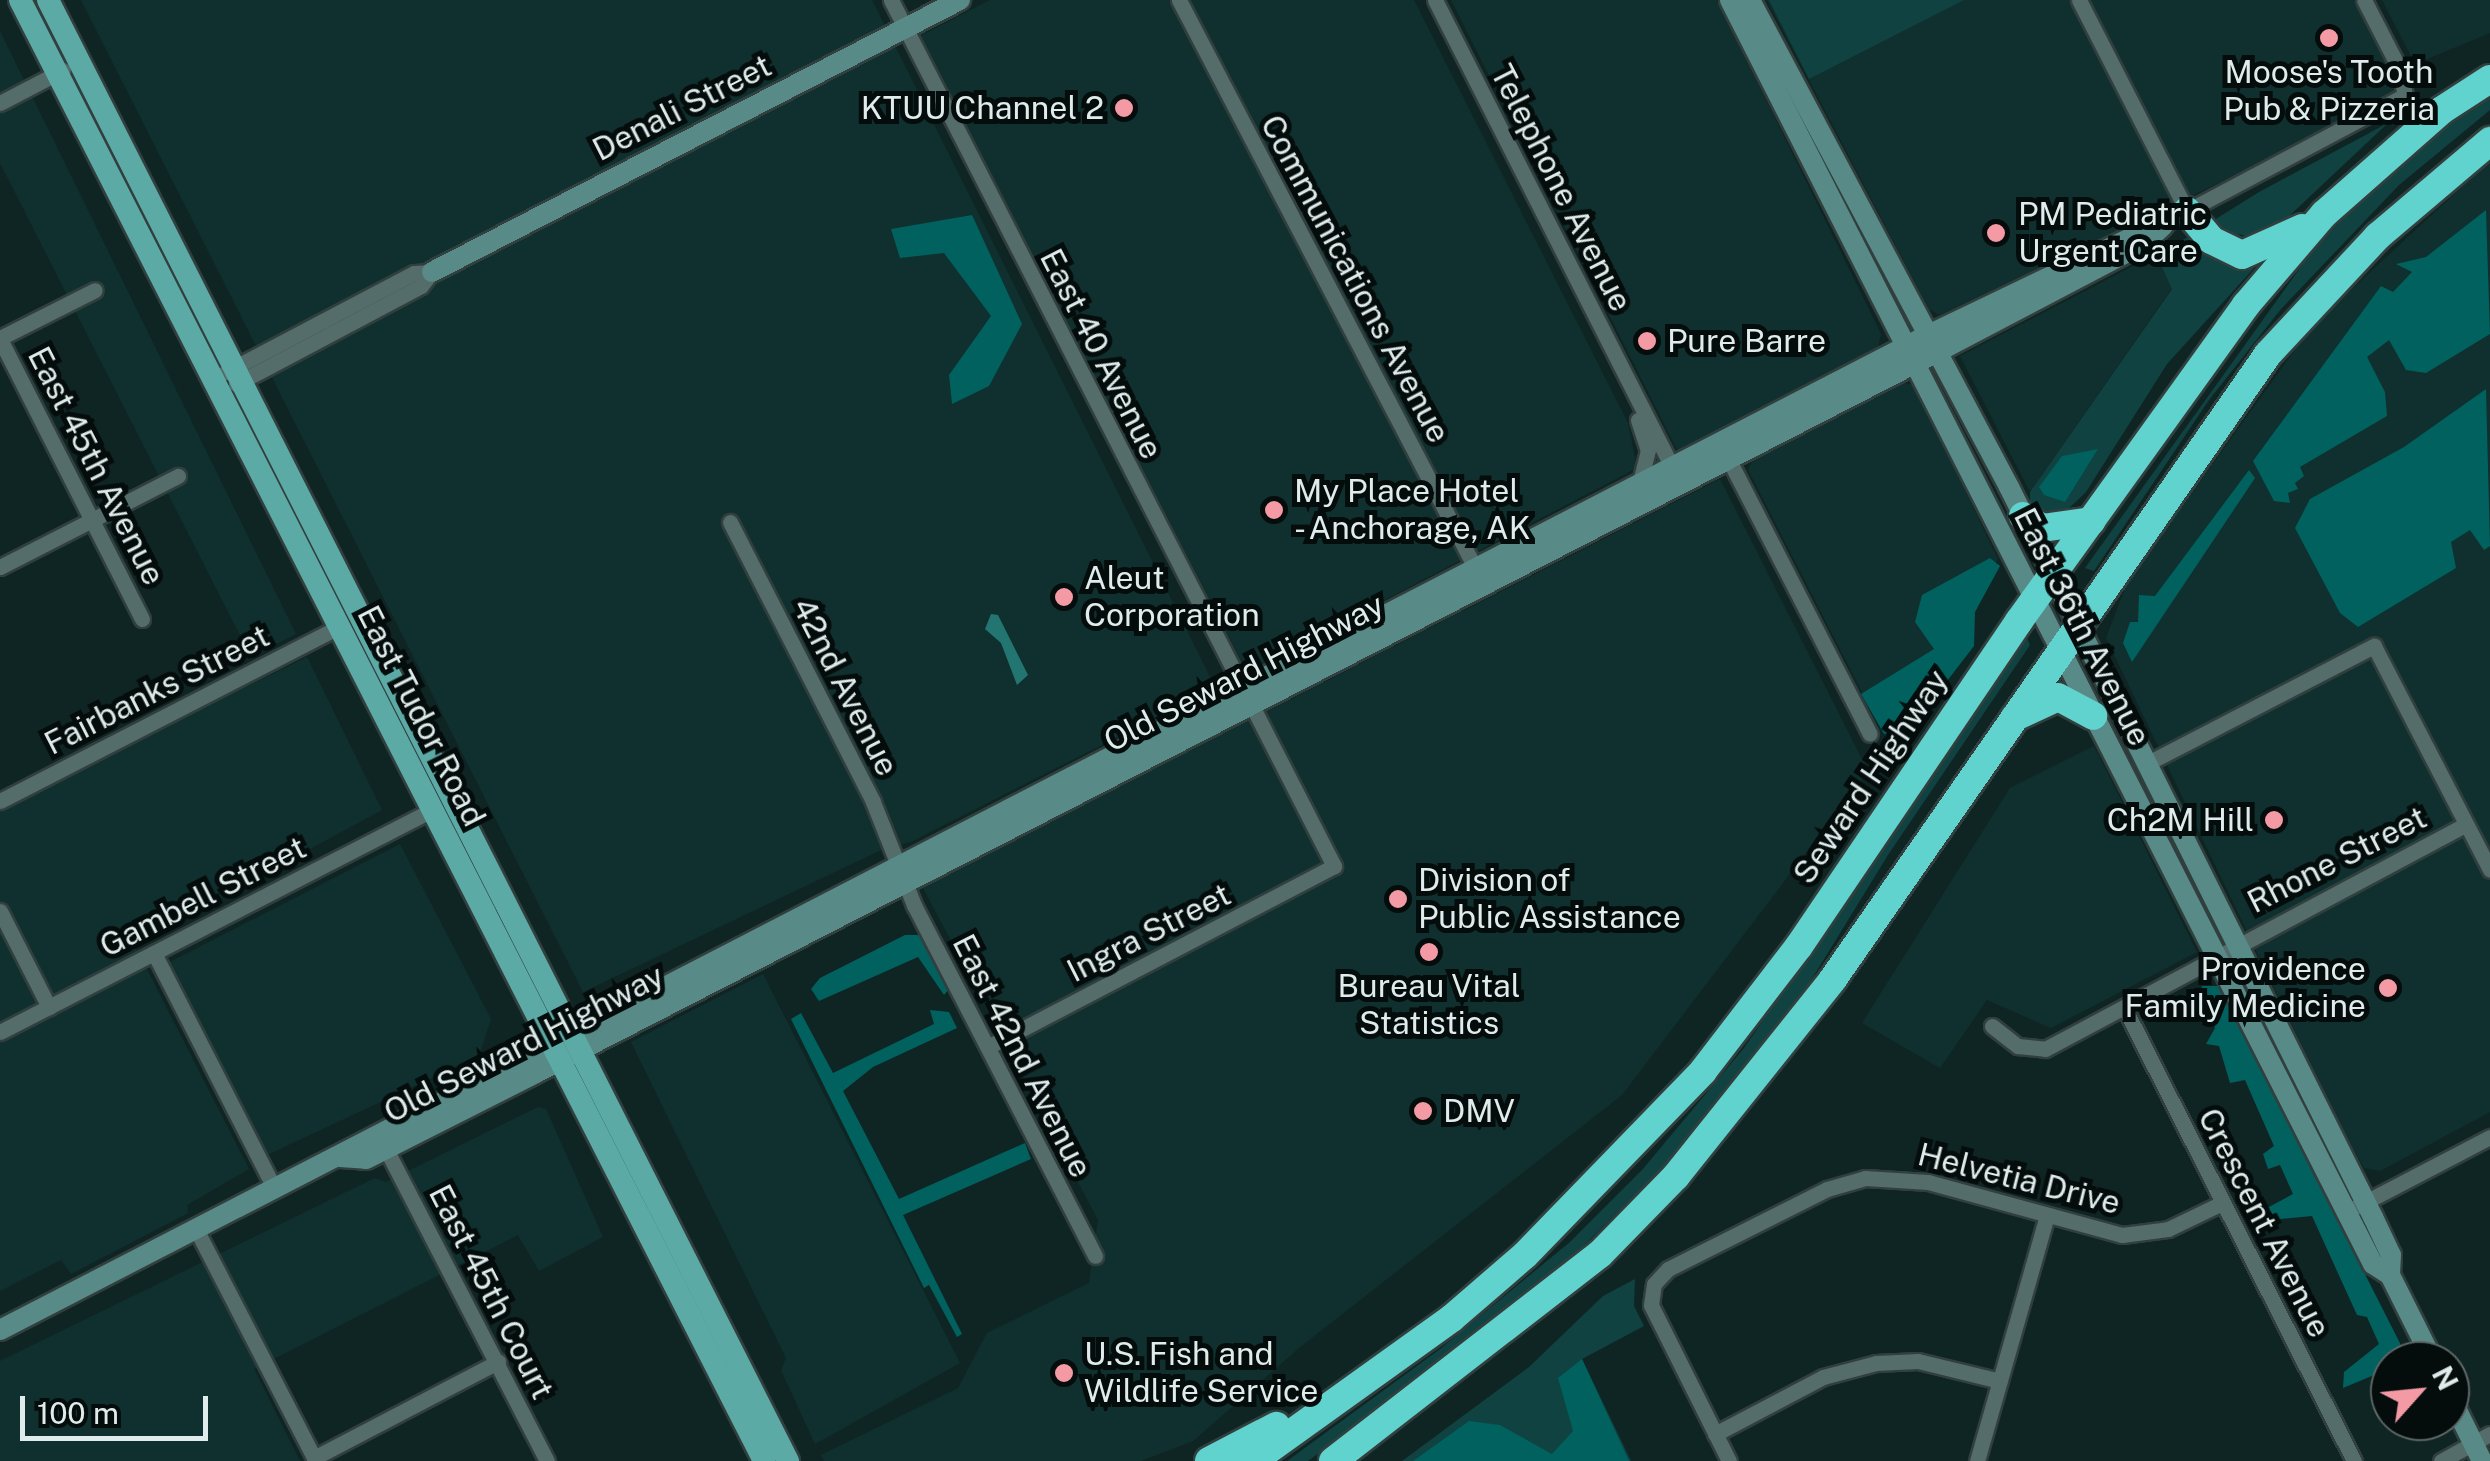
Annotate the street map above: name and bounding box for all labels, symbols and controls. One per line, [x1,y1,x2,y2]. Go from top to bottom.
marker: Moose's Tooth Pub & Pizzeria [2318,27,2340,49]
street label: Denali Street [586,47,778,169]
place label: Moose's Tooth Pub & Pizzeria [2223,54,2435,129]
street label: Telephone Avenue [1482,58,1640,318]
place label: KTUU Channel 2 [861,89,1104,127]
marker: KTUU Channel 2 [1113,97,1135,119]
street label: Communications Avenue [1252,109,1458,449]
place label: PM Pediatric Urgent Care [2018,196,2207,271]
marker: PM Pediatric Urgent Care [1983,220,2009,246]
street label: East 40 Avenue [1032,243,1170,465]
place label: Pure Barre [1667,322,1826,360]
marker: Pure Barre [1636,330,1658,352]
street label: East 45th Avenue [19,340,173,592]
place label: My Place Hotel - Anchorage, AK [1294,473,1536,548]
marker: My Place Hotel - Anchorage, AK [1263,499,1285,521]
street label: East 36th Avenue [2005,502,2159,752]
place label: Aleut Corporation [1084,560,1260,635]
marker: Aleut Corporation [1053,586,1075,608]
street label: Old Seward Highway [1098,586,1390,760]
street label: 42nd Avenue [784,592,906,782]
street label: East Tudor Road [349,599,493,833]
street label: Fairbanks Street [38,617,276,763]
street label: Seward Highway [1785,663,1957,891]
street label: Rhone Street [2241,798,2433,922]
place label: Ch2M Hill [2107,801,2254,839]
marker: Ch2M Hill [2263,809,2285,831]
street label: Gambell Street [94,829,312,965]
place label: Division of Public Assistance [1418,862,1681,937]
street label: Ingra Street [1061,875,1237,991]
marker: Division of Public Assistance [1387,888,1409,910]
street label: East 42nd Avenue [944,928,1100,1184]
marker: Bureau Vital Statistics [1418,941,1440,963]
place label: Providence Family Medicine [2124,951,2366,1026]
street label: Old Seward Highway [378,957,670,1131]
place label: Bureau Vital Statistics [1337,968,1521,1043]
marker: Providence Family Medicine [2375,975,2401,1001]
place label: DMV [1443,1092,1515,1130]
marker: DMV [1412,1100,1434,1122]
street label: Crescent Avenue [2190,1102,2338,1344]
street label: Helvetia Drive [1914,1135,2124,1223]
street label: East 45th Court [420,1178,562,1406]
place label: U.S. Fish and Wildlife Service [1084,1336,1319,1411]
north arrow [2370,1341,2470,1441]
text: N [2426,1361,2465,1395]
marker: U.S. Fish and Wildlife Service [1053,1362,1075,1384]
scale bar [25,1376,212,1438]
text: 100 m [37,1395,119,1431]

